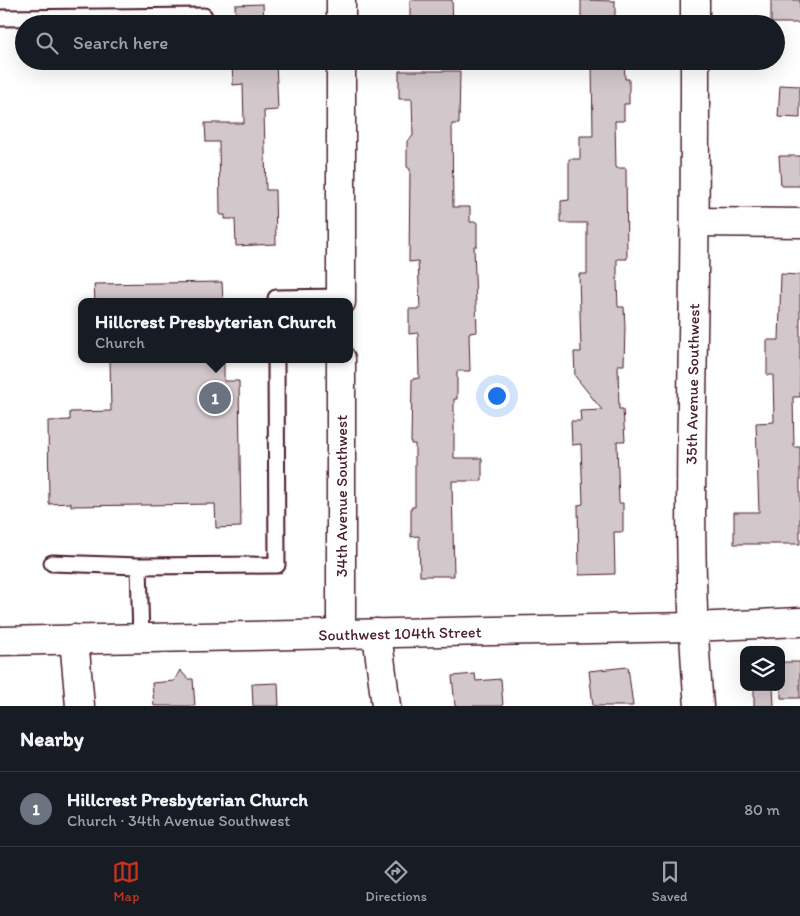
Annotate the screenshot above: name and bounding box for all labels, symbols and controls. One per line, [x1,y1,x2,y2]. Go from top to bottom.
search box [15,15,785,70]
icon: search [33,29,61,57]
text: Search here [73,31,168,54]
popup [78,298,353,363]
street label: 35th Avenue Southwest [682,303,703,465]
text: Hillcrest Presbyterian Church [95,310,336,333]
text: Church [95,333,145,352]
pin: 1 [199,379,231,417]
your location [484,383,510,409]
street label: 34th Avenue Southwest [332,415,351,577]
street label: Southwest 104th Street [318,622,482,645]
map controls [740,646,785,691]
button: layers [740,646,785,691]
text: Nearby [20,726,84,751]
text: Hillcrest Presbyterian Church [67,788,308,811]
text: 1 [32,800,40,819]
text: 80 m [744,800,780,819]
text: Church · 34th Avenue Southwest [67,811,290,830]
tab: Map [112,858,140,905]
tab: Directions [365,858,427,905]
tab: Saved [652,858,688,905]

